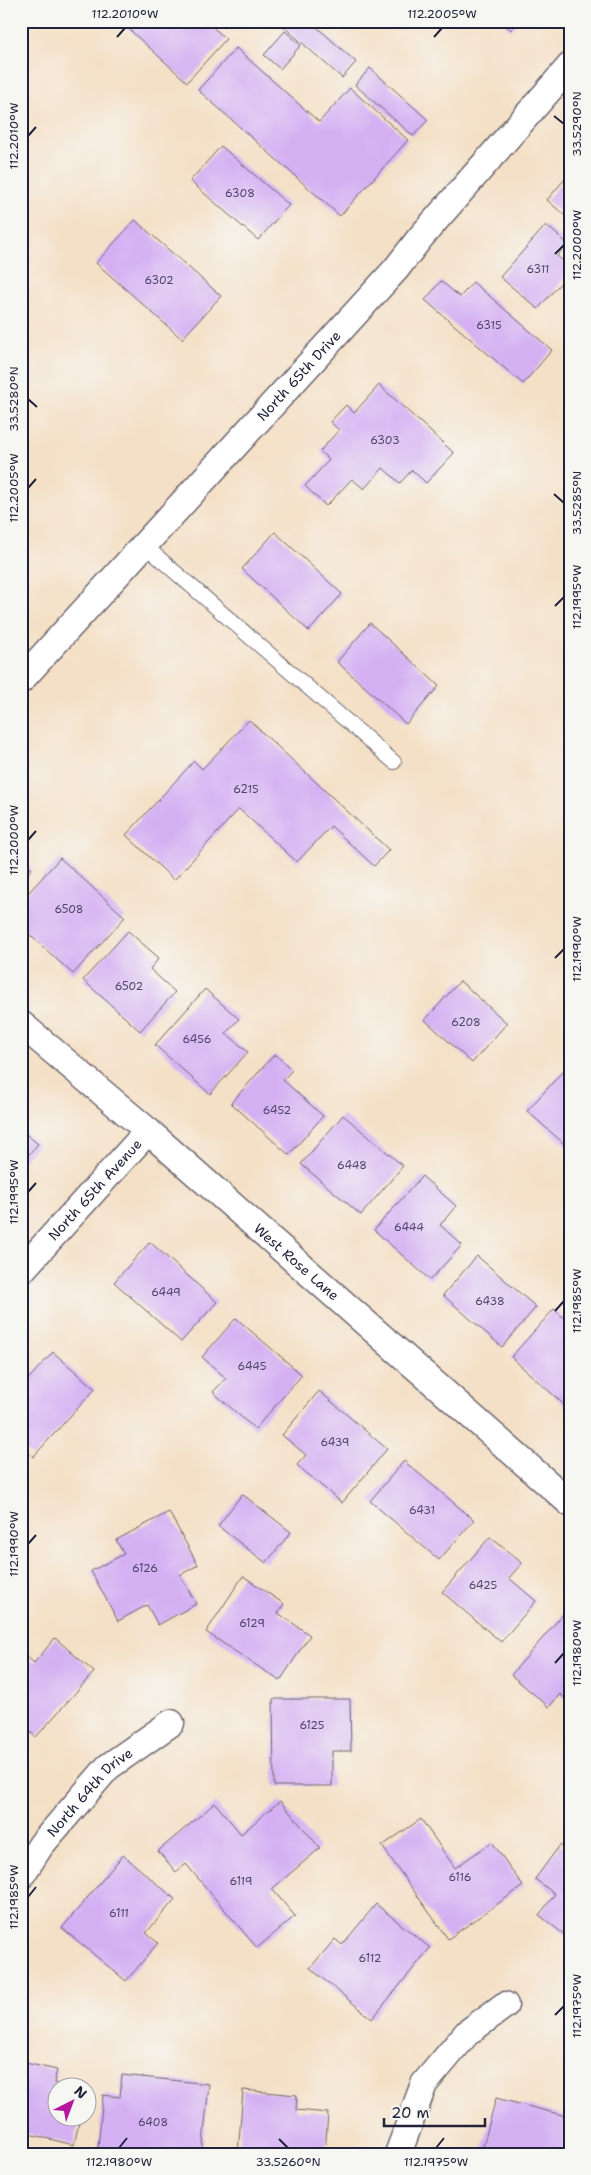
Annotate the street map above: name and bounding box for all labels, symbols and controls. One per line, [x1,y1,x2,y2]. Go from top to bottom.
text: 112.2010°W [92,6,158,22]
text: 112.2005°W [407,6,477,22]
text: 33.5290°N [569,91,585,157]
text: 112.2010°W [6,103,22,169]
house number: 6308 [225,186,255,201]
text: 112.2000°W [569,210,585,280]
house number: 6311 [527,262,549,277]
house number: 6302 [144,273,174,288]
house number: 6315 [476,318,502,333]
street label: North 65th Drive [253,327,345,425]
text: 33.5280°N [6,366,22,432]
house number: 6303 [370,433,400,448]
text: 112.2005°W [6,453,22,523]
text: 33.5285°N [569,471,585,535]
text: 112.1995°W [569,564,585,630]
house number: 6215 [233,782,259,797]
text: 112.2000°W [6,805,22,875]
house number: 6508 [54,902,84,917]
text: 112.1990°W [569,916,585,982]
house number: 6502 [115,979,143,994]
house number: 6208 [451,1015,481,1030]
house number: 6456 [183,1032,211,1047]
house number: 6452 [263,1103,291,1118]
street label: North 65th Avenue [44,1135,146,1244]
house number: 6448 [337,1158,367,1173]
text: 112.1995°W [6,1159,22,1225]
street label: West Rose Lane [250,1219,343,1304]
house number: 6444 [394,1220,424,1235]
text: 112.1985°W [569,1268,585,1334]
house number: 6449 [151,1285,181,1300]
house number: 6438 [475,1294,505,1309]
house number: 6445 [238,1359,267,1374]
house number: 6439 [320,1435,350,1450]
house number: 6431 [409,1503,435,1518]
text: 112.1990°W [6,1511,22,1577]
house number: 6126 [132,1561,158,1576]
house number: 6425 [469,1578,497,1593]
house number: 6129 [239,1616,265,1631]
text: 112.1980°W [569,1620,585,1686]
house number: 6125 [299,1718,325,1733]
street label: North 64th Drive [43,1744,136,1841]
text: 112.1985°W [6,1864,22,1930]
house number: 6116 [448,1870,472,1885]
house number: 6119 [230,1874,252,1889]
house number: 6111 [109,1906,129,1921]
house number: 6112 [359,1951,381,1966]
text: 112.1975°W [569,1974,585,2038]
north arrow [48,2078,98,2128]
text: N [71,2082,91,2103]
scale bar [384,2095,485,2127]
text: 20 m [391,2103,430,2123]
house number: 6408 [138,2115,168,2130]
text: 112.1980°W [86,2154,152,2170]
text: 33.5260°N [255,2154,321,2170]
text: 112.1975°W [404,2154,468,2170]

